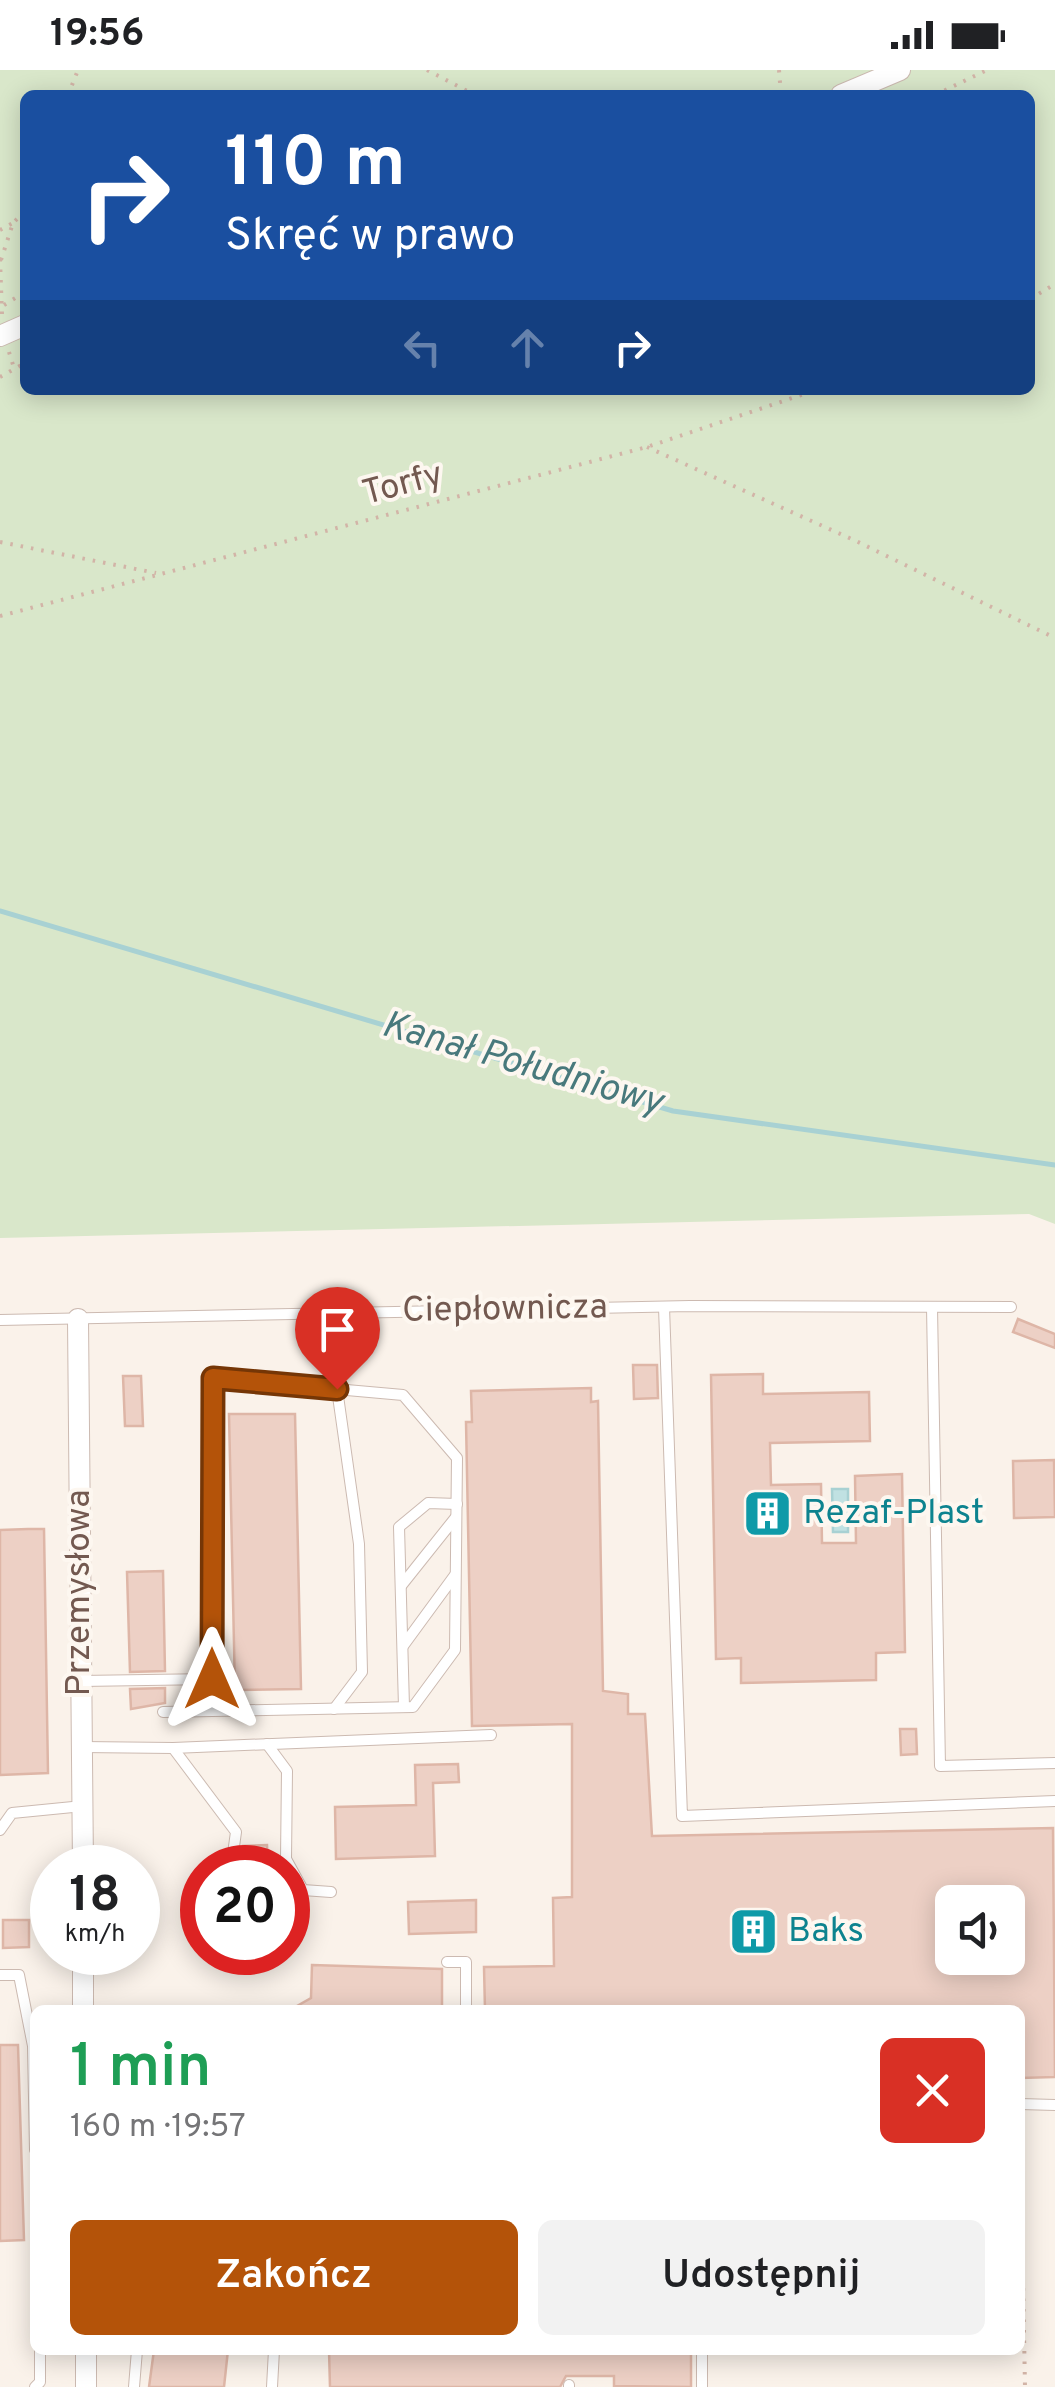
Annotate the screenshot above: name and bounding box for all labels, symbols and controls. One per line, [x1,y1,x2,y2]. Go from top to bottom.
text: 19:56 [50,11,144,60]
text: 110 m [225,122,406,211]
icon: right [60,130,190,260]
text: Skręć w prawo [225,209,515,266]
icon: left [395,320,450,375]
icon: ahead [500,320,555,375]
icon: right [605,320,660,375]
street label: Torfy [358,453,448,517]
water label: Kanał Południowy [376,1001,671,1129]
street label: Ciepłownicza [402,1286,608,1334]
pin [295,1287,380,1390]
icon: arrive [310,1302,365,1357]
building icon: Rezaf-Plast [742,1488,794,1540]
street label: Przemysłowa [58,1489,102,1697]
place label: Rezaf-Plast [803,1492,984,1536]
position arrow [160,1627,264,1731]
speed limit sign: 20 [180,1845,310,1975]
text: 18 [69,1866,121,1929]
map controls [935,1885,1025,1975]
button: sound [935,1885,1025,1975]
building icon: Baks [727,1906,779,1958]
place label: Baks [788,1910,864,1954]
text: km/h [65,1919,125,1951]
text: 1 min [70,2032,211,2108]
button: close [880,2038,985,2143]
text: 160 m · 19:57 [70,2108,246,2148]
button: Zakończ [70,2220,518,2335]
button: Udostępnij [538,2220,985,2335]

